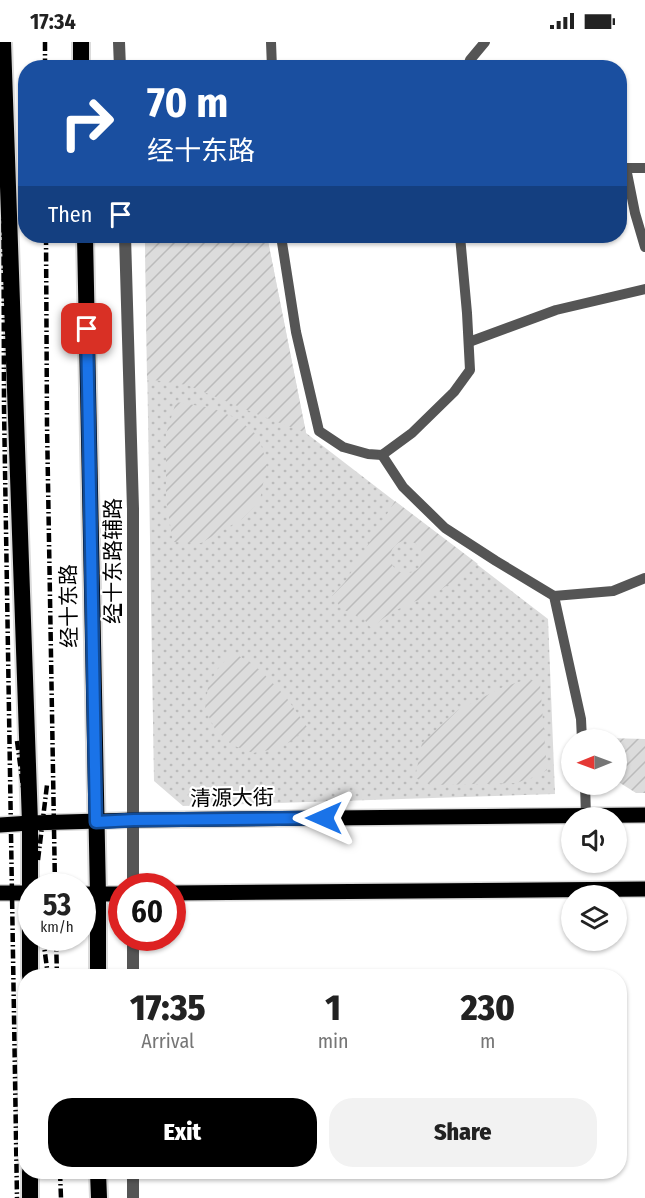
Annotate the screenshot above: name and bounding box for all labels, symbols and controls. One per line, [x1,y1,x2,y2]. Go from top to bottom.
text: 17:34 [30,8,76,35]
text: 70 m [147,78,228,128]
icon: right [48,84,126,162]
text: 经十东路 [147,135,255,167]
icon: arrive [104,198,137,231]
text: Then [48,201,92,228]
pin [61,303,112,354]
icon: arrive [70,312,103,345]
street label: 经十东路辅路 [100,498,126,624]
street label: 经十东路 [55,564,83,648]
north arrow [561,729,627,795]
map controls [561,729,627,951]
street label: 清源大街 [190,784,274,812]
position arrow [292,786,356,850]
button: sound [561,807,627,873]
speed limit sign: 60 [108,873,186,951]
button: layers [561,885,627,951]
text: 53 [43,887,71,923]
text: km/h [40,918,74,936]
text: 17:35 [130,986,206,1030]
text: 1 [325,986,341,1030]
text: 230 [461,986,515,1030]
text: Arrival [141,1029,194,1053]
text: min [318,1029,349,1053]
text: m [480,1029,495,1053]
button: Exit [48,1098,317,1167]
button: Share [329,1098,597,1167]

